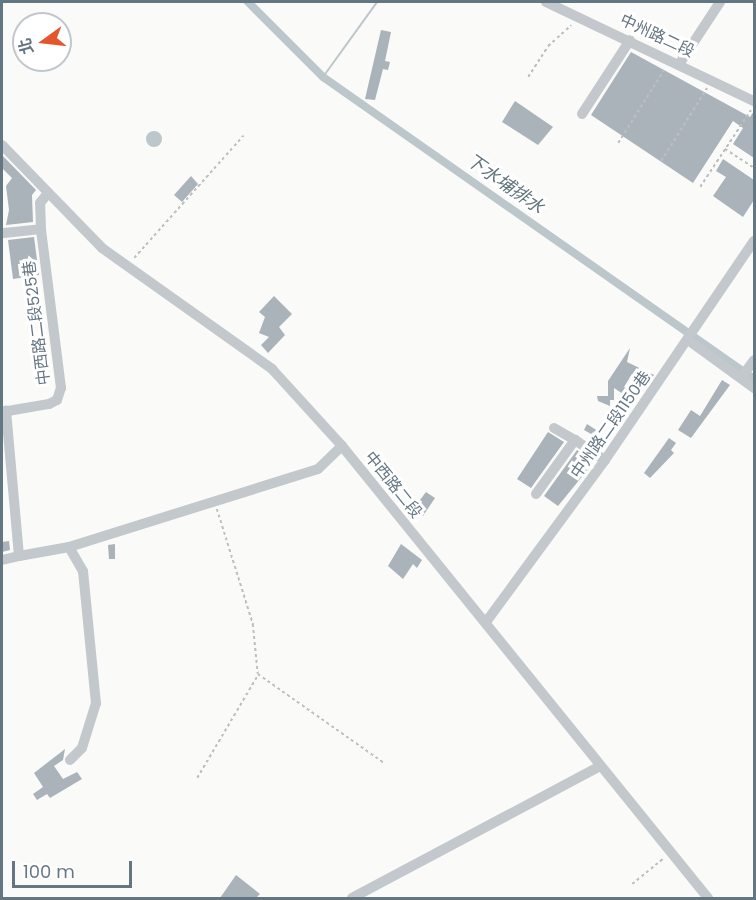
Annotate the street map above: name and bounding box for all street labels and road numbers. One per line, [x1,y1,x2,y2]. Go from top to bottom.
street label: 中州路二段 [617,10,697,62]
street label: 中西路二段525巷 [20,260,54,386]
street label: 中州路二段1150巷 [567,368,655,482]
street label: 中西路二段 [360,448,426,522]

